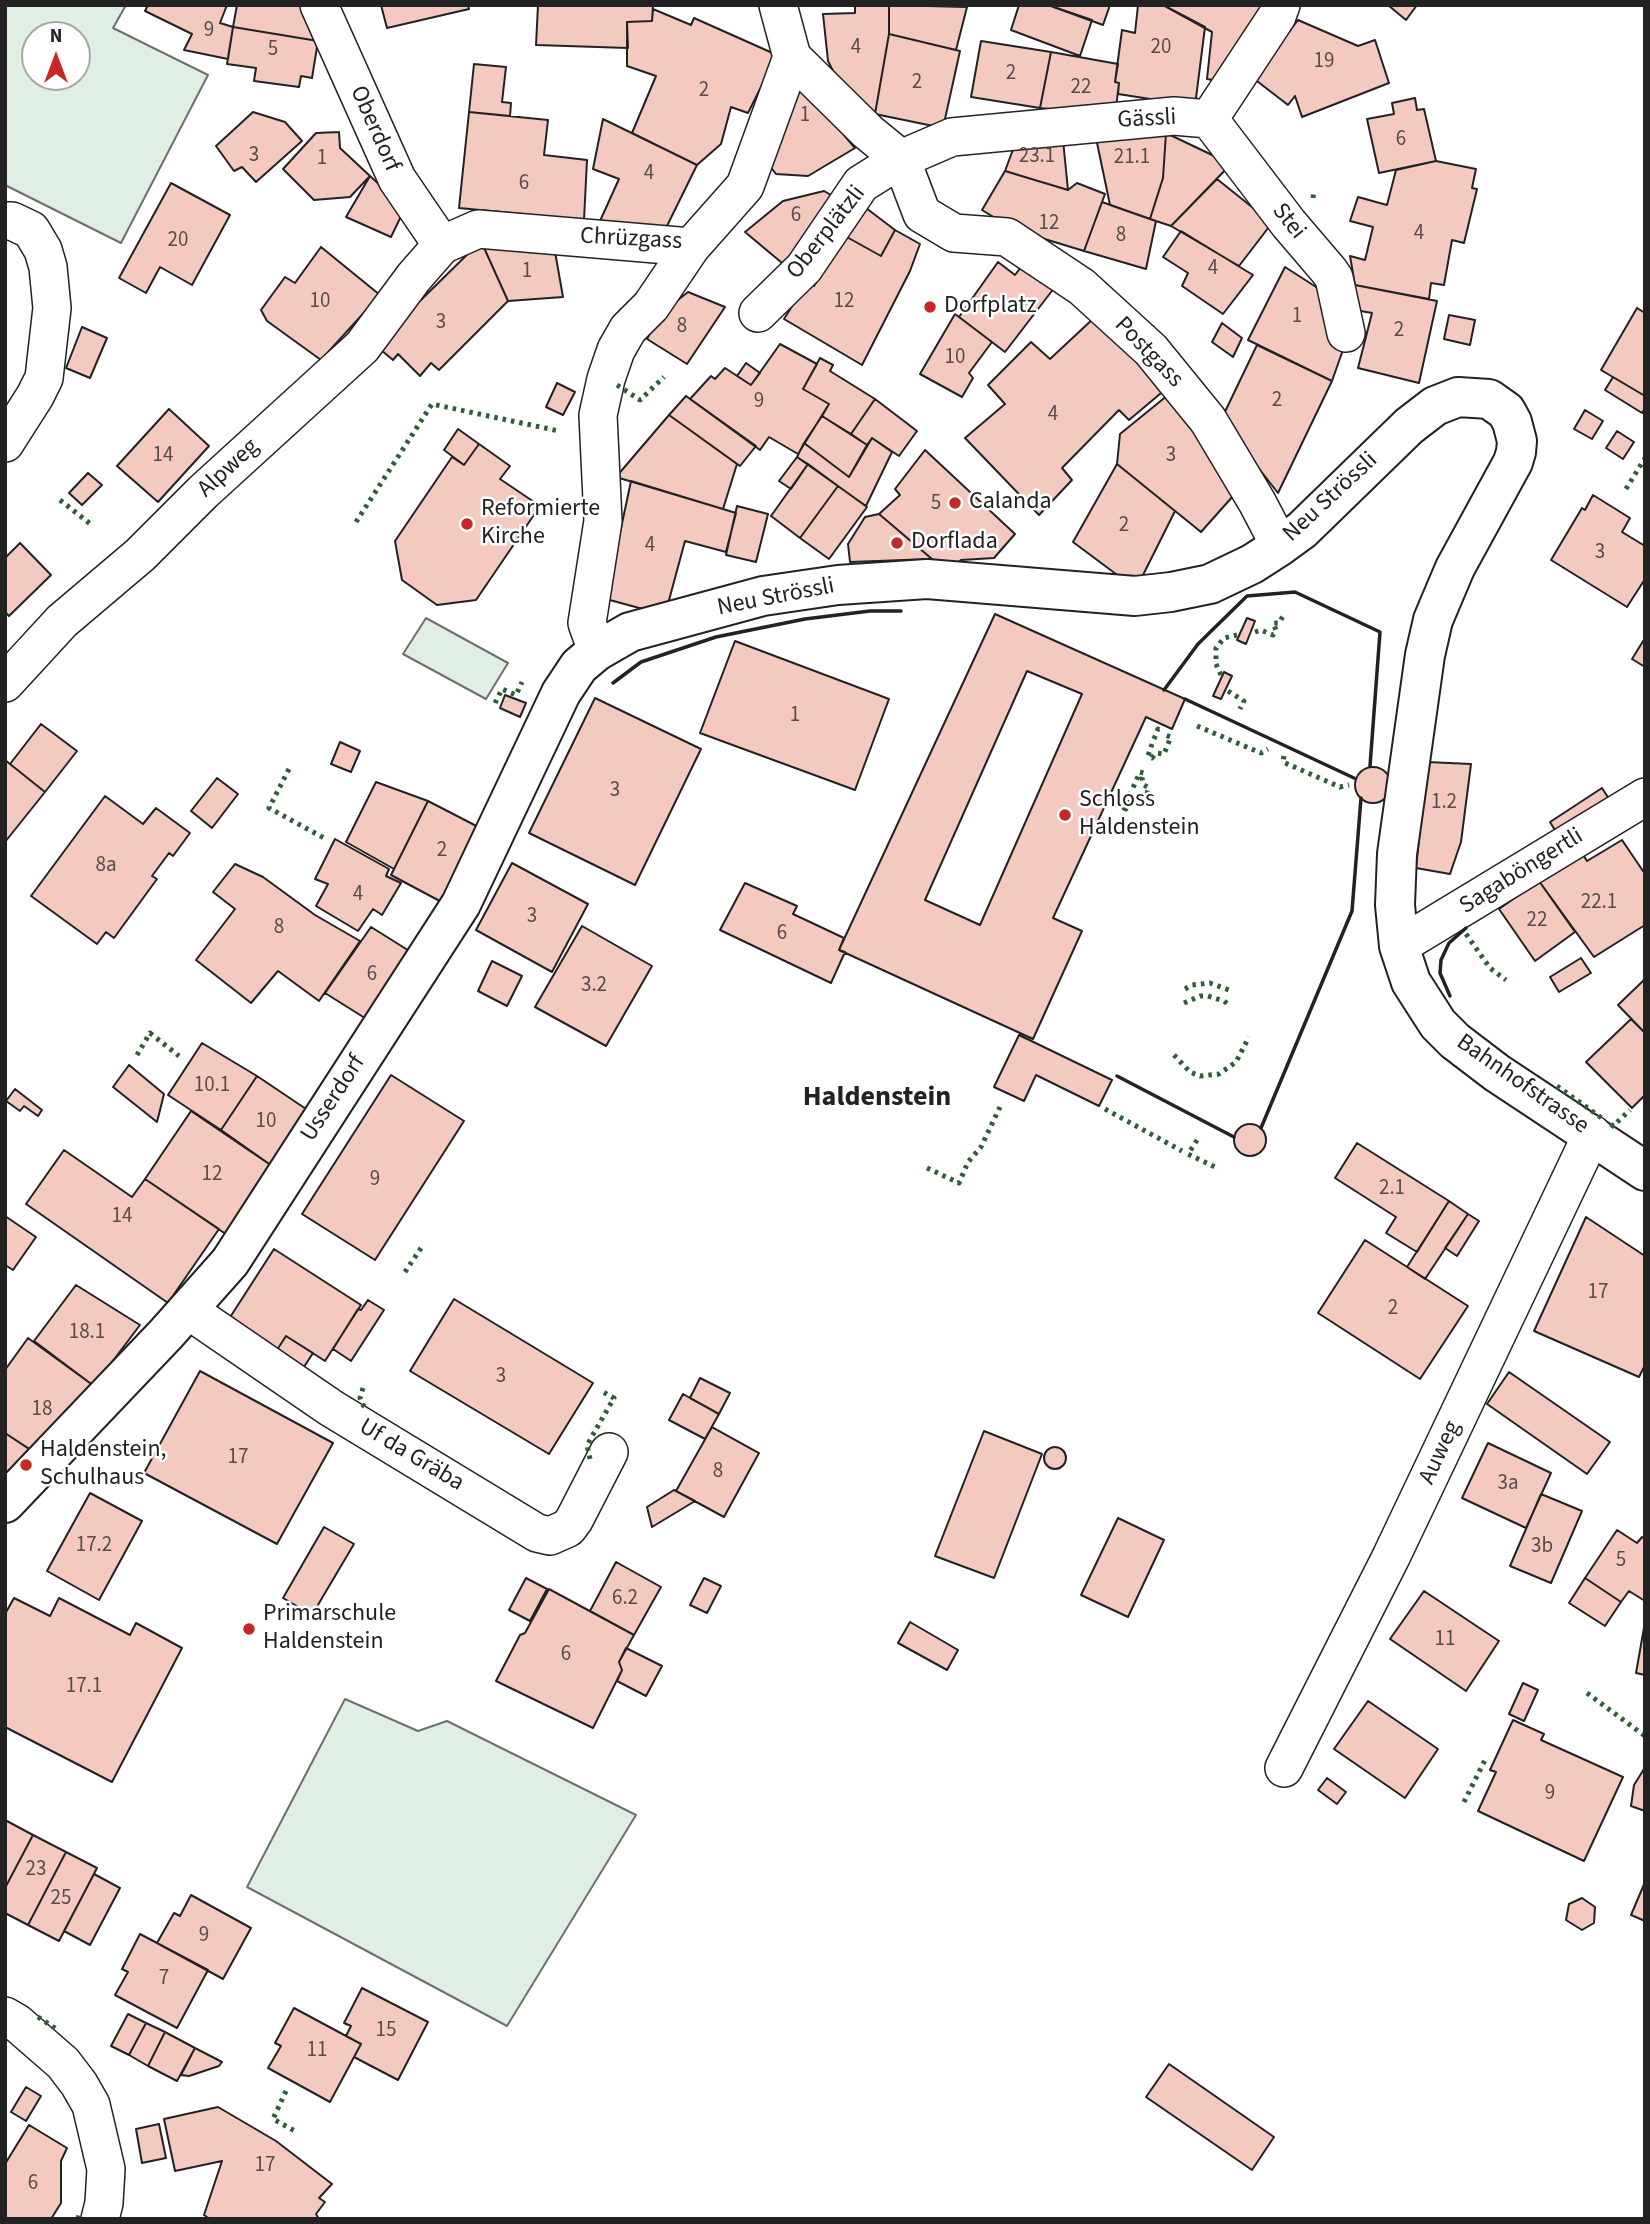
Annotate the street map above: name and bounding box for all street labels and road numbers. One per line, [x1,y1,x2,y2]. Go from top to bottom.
street label: Oberdorf [342,82,406,176]
street label: Gässli [1117,104,1177,136]
street label: Oberplätzli [781,180,873,286]
street label: Stei [1265,198,1311,246]
street label: Chrüzgass [579,223,683,257]
street label: Postgass [1107,312,1189,394]
street label: Alpweg [192,433,266,505]
street label: Neu Strössli [1278,447,1384,549]
street label: Neu Strössli [715,573,837,623]
street label: Sagaböngertli [1455,823,1589,921]
street label: Bahnhofstrasse [1450,1029,1594,1141]
street label: Usserdorf [295,1050,373,1148]
street label: Uf da Gräba [353,1413,469,1499]
street label: Auweg [1414,1417,1468,1489]

